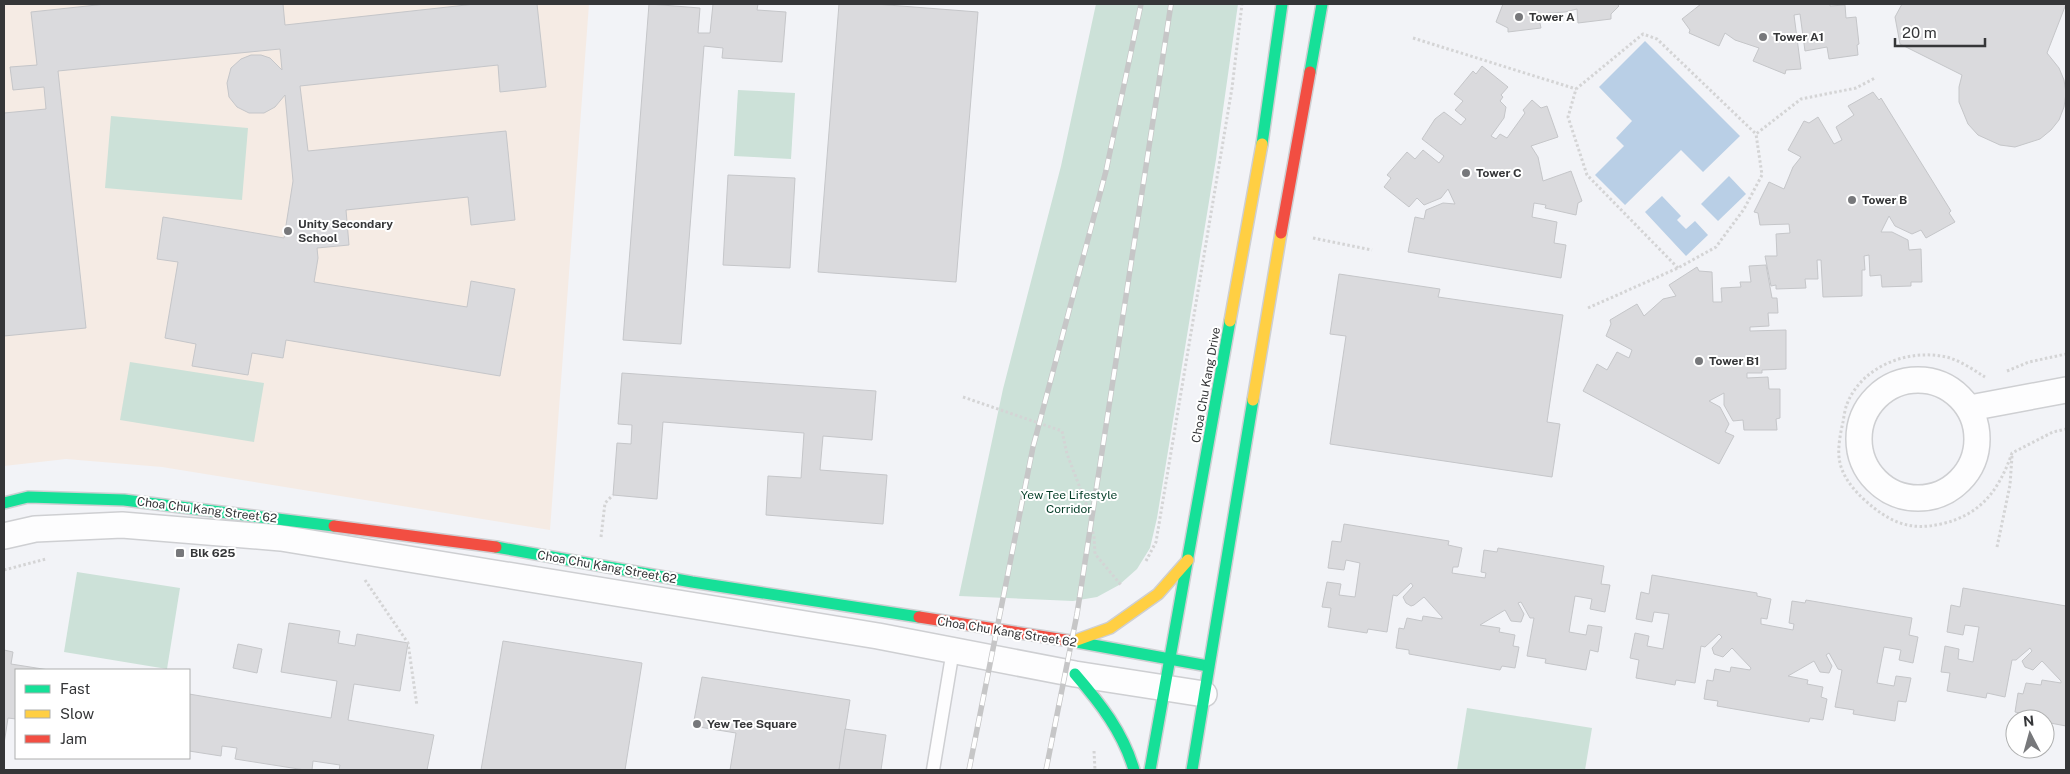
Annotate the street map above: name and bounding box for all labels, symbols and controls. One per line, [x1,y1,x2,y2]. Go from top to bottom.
place label: Tower A [1529,10,1575,24]
marker: Tower A [1513,11,1525,23]
scale bar [1895,15,1985,47]
text: 20 m [1902,24,1937,41]
place label: Tower A1 [1773,30,1824,44]
marker: Tower A1 [1757,31,1769,43]
place label: Tower C [1476,166,1522,180]
marker: Tower C [1460,167,1472,179]
place label: Tower B [1862,193,1907,207]
marker: Tower B [1846,194,1858,206]
place label: Unity Secondary School [298,217,393,245]
marker: Unity Secondary School [282,225,294,237]
street label: Choa Chu Kang Drive [1189,326,1223,444]
place label: Tower B1 [1709,354,1759,368]
marker: Tower B1 [1693,355,1705,367]
park label: Yew Tee Lifestyle Corridor [1021,488,1118,516]
street label: Choa Chu Kang Street 62 [136,494,278,526]
place label: Blk 625 [190,546,235,560]
marker: Blk 625 [174,547,186,559]
street label: Choa Chu Kang Street 62 [536,548,678,586]
street label: Choa Chu Kang Street 62 [936,614,1078,650]
legend [15,669,190,759]
text: Fast [60,680,90,697]
text: Slow [60,705,95,722]
north arrow [2005,709,2055,759]
text: N [2022,713,2035,730]
place label: Yew Tee Square [707,717,797,731]
marker: Yew Tee Square [691,718,703,730]
text: Jam [60,730,87,747]

